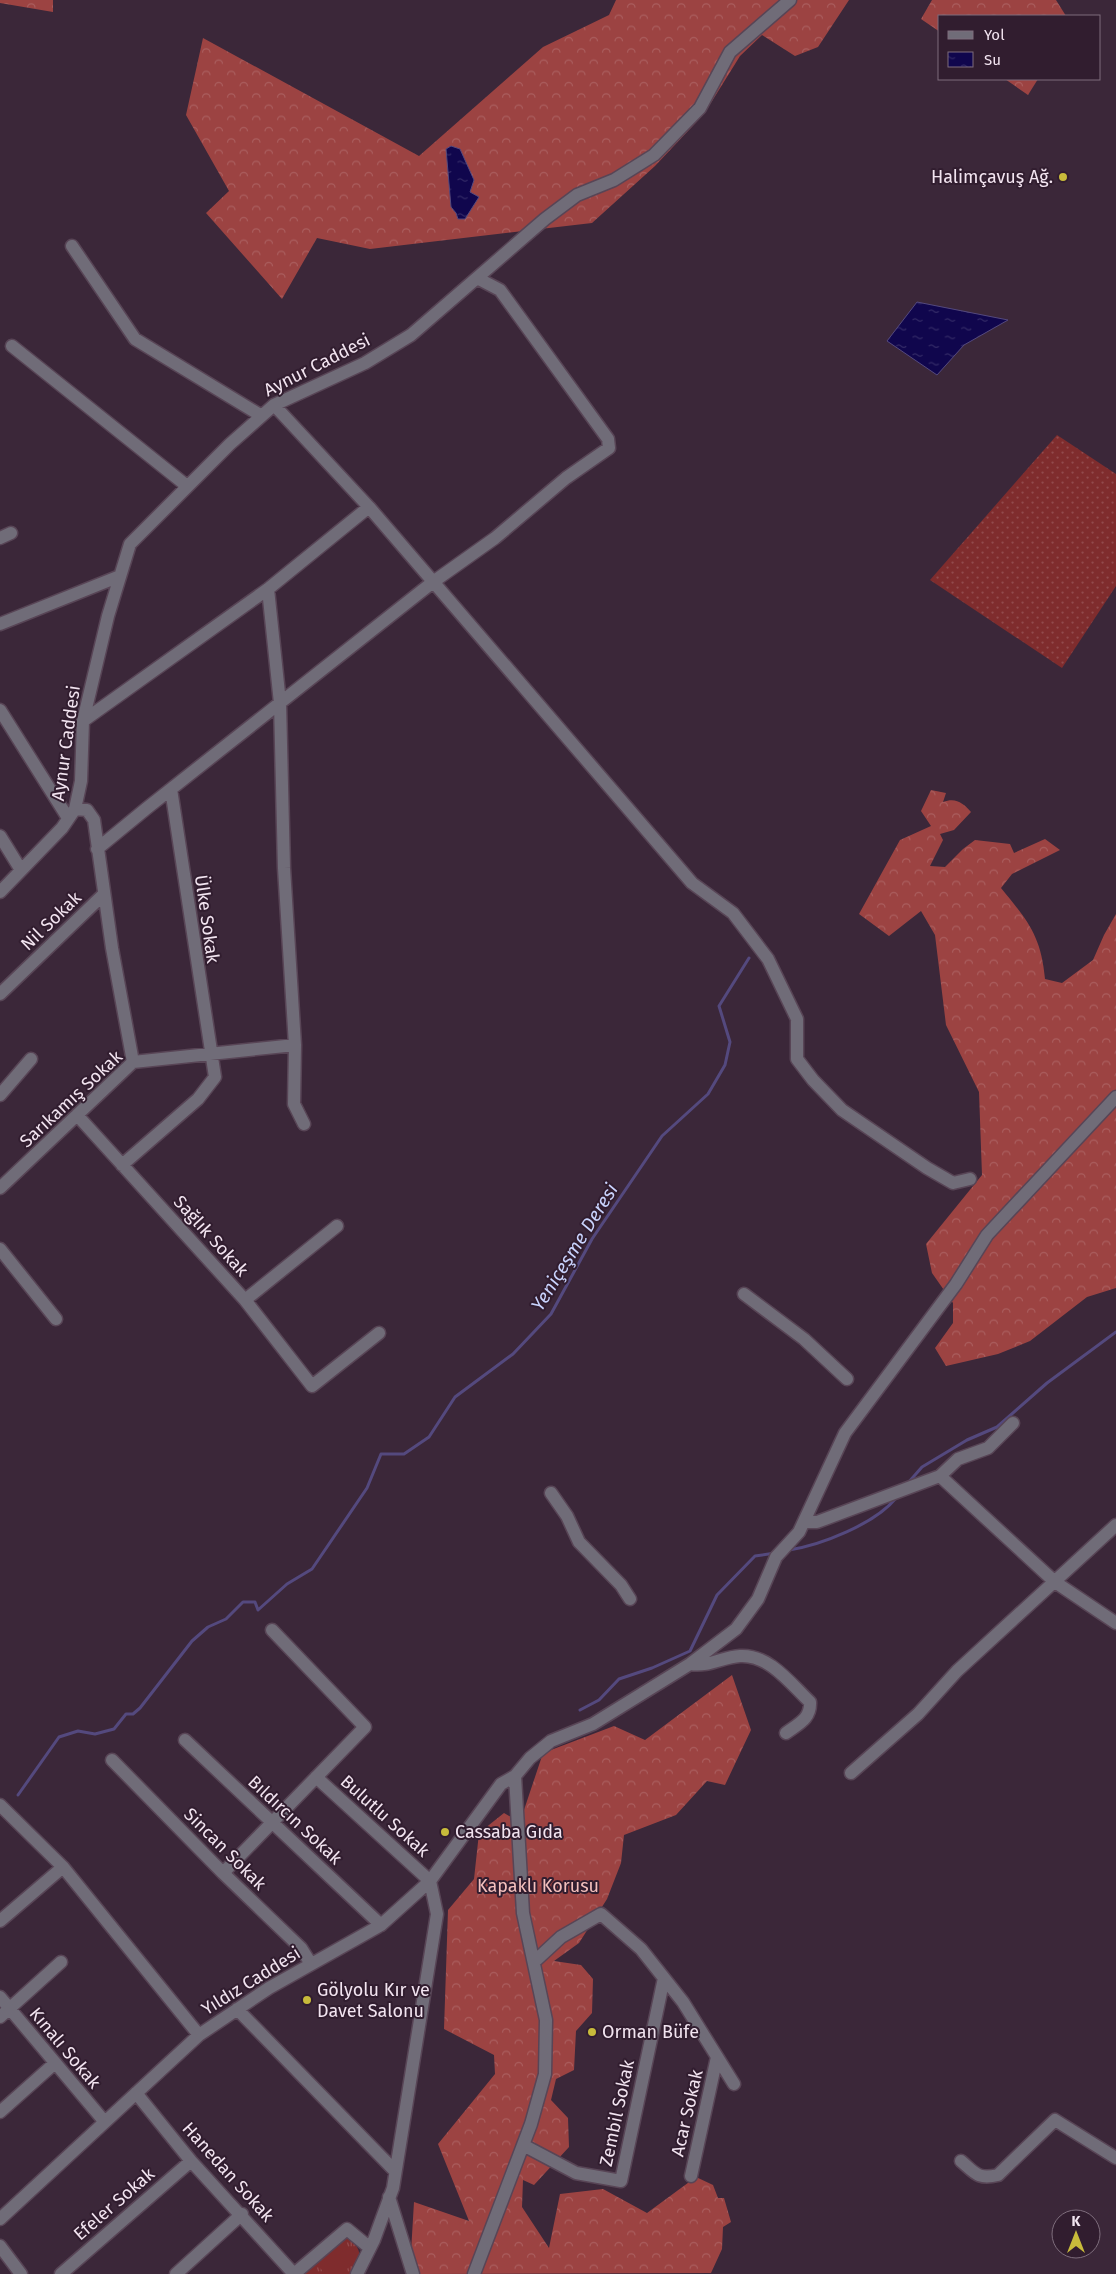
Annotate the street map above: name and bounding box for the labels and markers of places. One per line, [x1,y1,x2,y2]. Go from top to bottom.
place label: Halimçavuş Ağ. [931,166,1053,188]
marker: Halimçavuş Ağ. [1057,171,1069,183]
place label: Cassaba Gıda [455,1821,563,1843]
marker: Cassaba Gıda [439,1826,451,1838]
place label: Gölyolu Kır ve Davet Salonu [317,1979,430,2022]
marker: Gölyolu Kır ve Davet Salonu [301,1994,313,2006]
place label: Orman Büfe [602,2021,699,2043]
marker: Orman Büfe [586,2026,598,2038]

